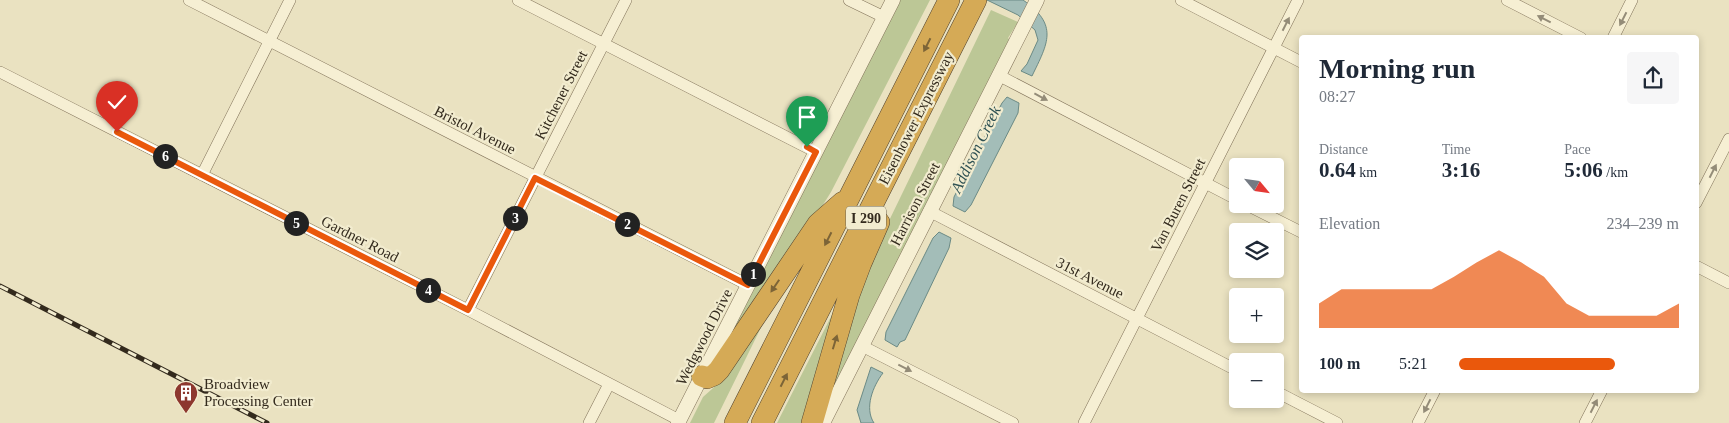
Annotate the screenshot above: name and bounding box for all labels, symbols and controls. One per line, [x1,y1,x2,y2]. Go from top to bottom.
one-way arrow [1619,12,1627,26]
one-way arrow [1536,15,1551,23]
one-way arrow [1282,17,1290,31]
one-way arrow [922,38,930,52]
street label: Kitchener Street [532,47,591,142]
street label: Eisenhower Expressway [875,48,957,187]
button: share [1627,52,1679,104]
text: Morning run [1319,53,1475,84]
pin [96,81,138,132]
icon: check [103,88,131,116]
text: 08:27 [1319,88,1355,105]
one-way arrow [1034,93,1048,102]
pin [786,96,828,147]
water label: Addison Creek [947,102,1004,196]
street label: Bristol Avenue [432,103,519,158]
icon: arrive [793,103,821,131]
text: Distance [1319,142,1368,157]
text: Time [1442,142,1471,157]
text: Pace [1564,142,1591,157]
pin: 6 [152,144,178,168]
text: 6 [162,149,169,164]
street label: Van Buren Street [1148,155,1209,254]
north arrow [1229,158,1284,212]
map controls [1229,158,1284,408]
text: 0.64 [1319,158,1356,182]
text: 3:16 [1442,158,1480,182]
text: 5:06 [1564,158,1603,182]
street label: Harrison Street [887,159,943,248]
one-way arrow [1709,164,1717,178]
text: km [1356,165,1377,180]
text: /km [1603,165,1628,180]
pin: 3 [502,206,528,230]
road number: I 290 [846,207,886,230]
pin: 5 [284,210,308,236]
text: 3 [512,211,519,226]
pin: 2 [614,212,640,236]
street label: Gardner Road [319,213,402,266]
text: Elevation [1319,215,1380,232]
text: 234–239 m [1607,215,1679,232]
text: 5 [293,216,300,231]
text: 2 [624,217,631,232]
button: layers [1229,223,1284,278]
one-way arrow [824,232,832,246]
street label: 31st Avenue [1054,254,1127,302]
pin: 1 [740,262,766,286]
text: 1 [750,267,757,282]
pin: 4 [416,278,440,302]
one-way arrow [770,280,780,293]
text: 4 [425,283,432,298]
street label: Wedgwood Drive [673,286,735,388]
button: + [1229,288,1284,343]
one-way arrow [831,335,839,350]
button: − [1229,353,1284,408]
text: 100 m [1319,355,1360,372]
text: 5:21 [1399,355,1427,372]
one-way arrow [898,364,913,372]
one-way arrow [780,372,788,387]
place label: Broadview Processing Center [204,376,313,409]
building icon: Broadview Processing Center [173,380,199,414]
one-way arrow [1423,399,1431,414]
one-way arrow [1590,399,1598,414]

